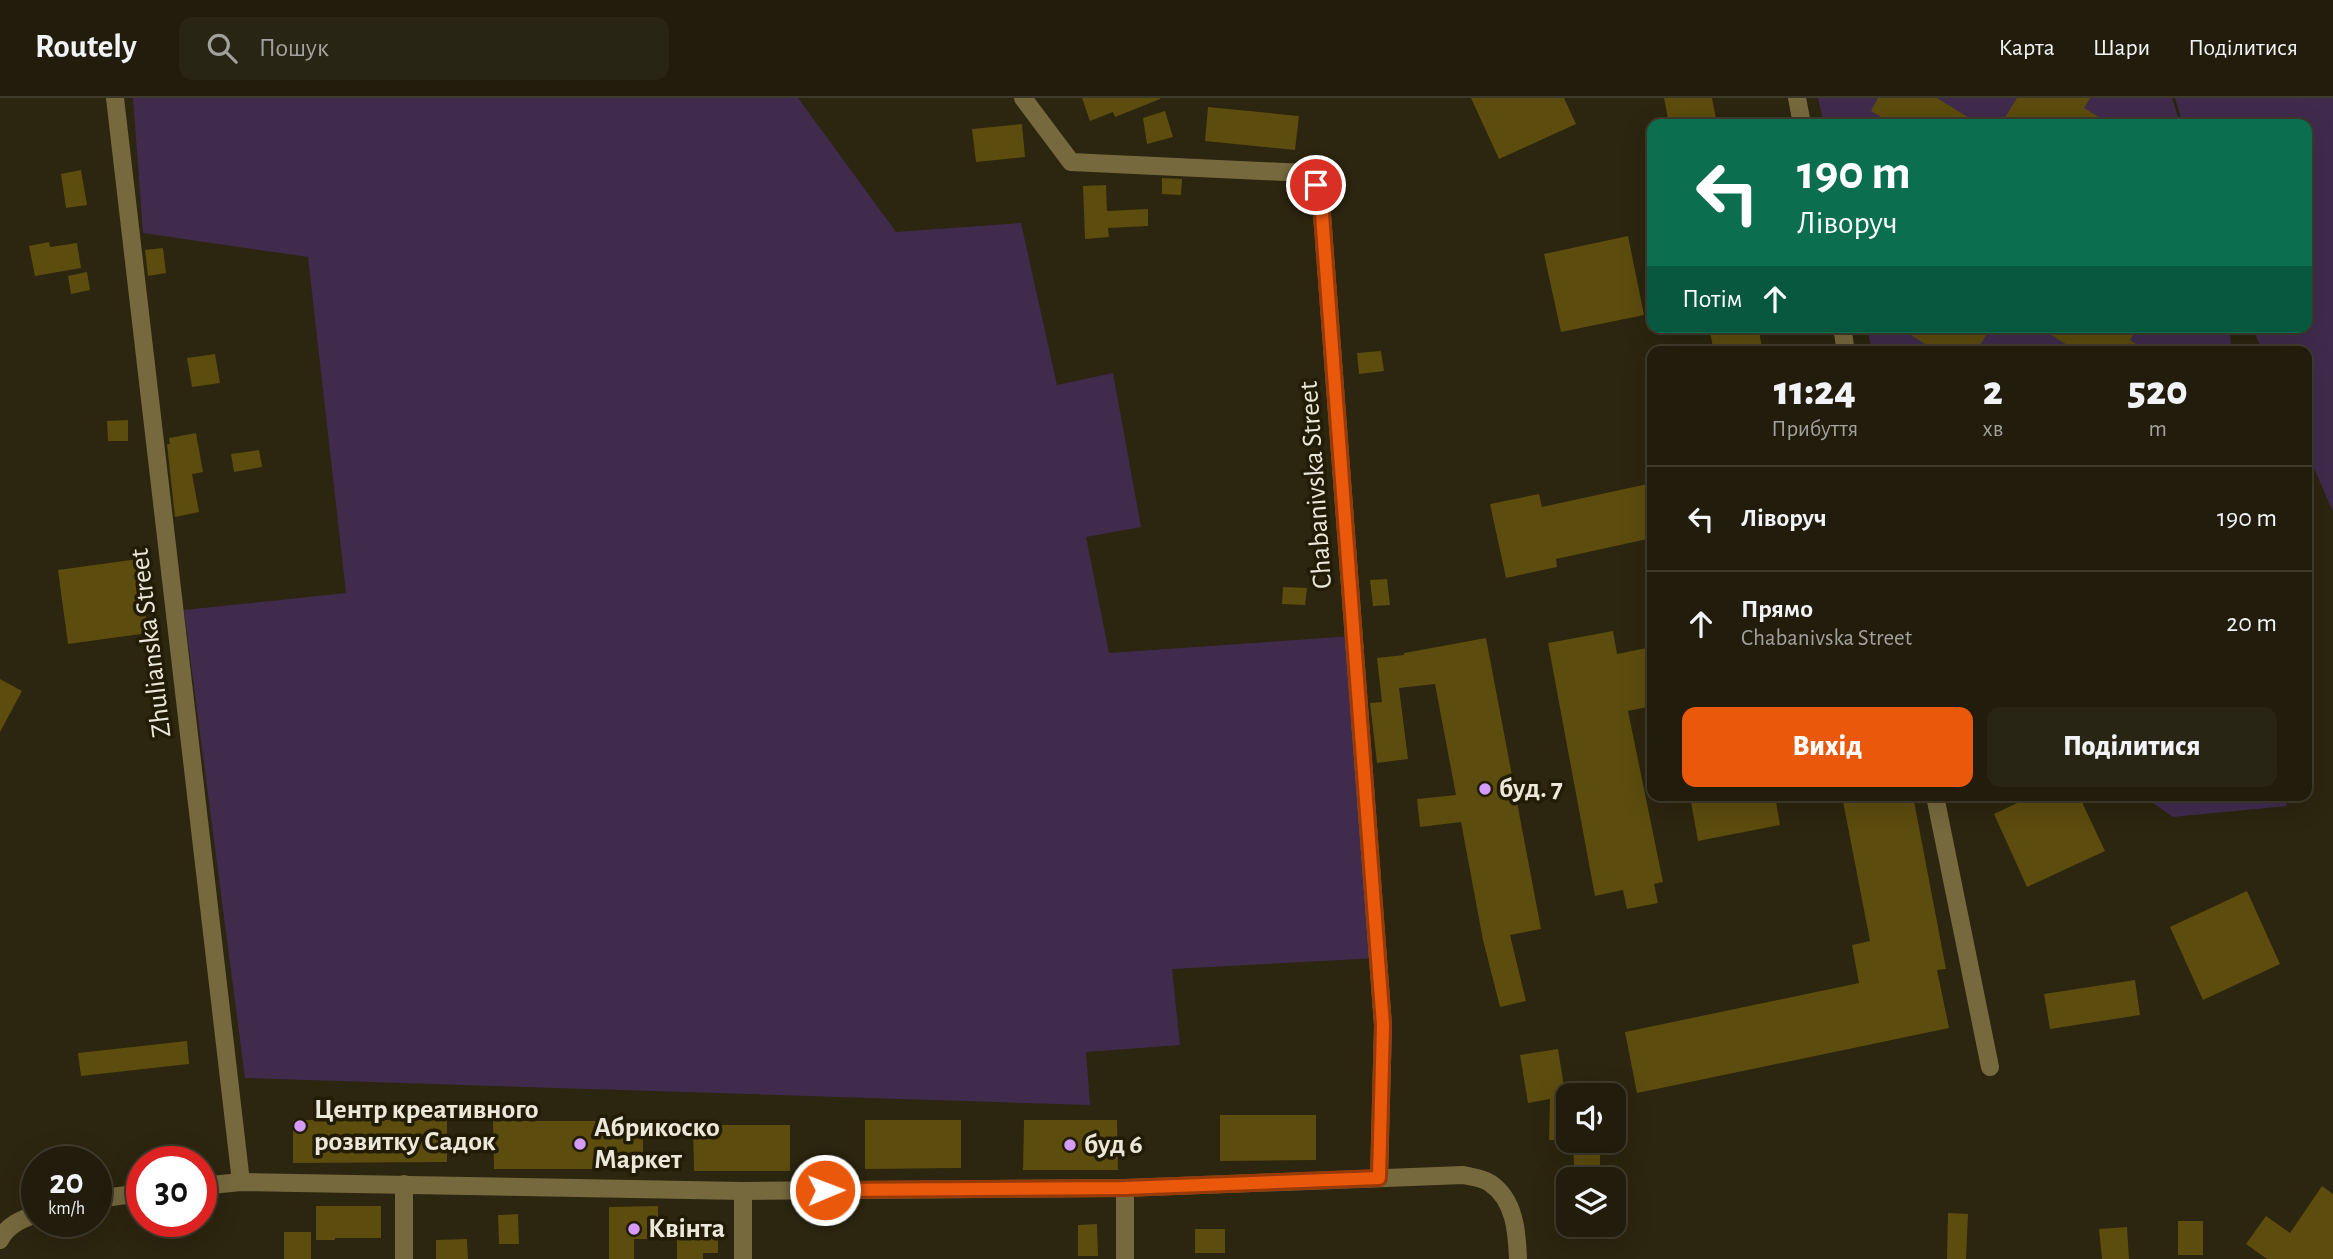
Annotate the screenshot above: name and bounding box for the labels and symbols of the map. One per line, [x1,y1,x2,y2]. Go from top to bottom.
pin [1286,155,1346,215]
street label: Chabanivska Street [1295,380,1337,590]
street label: Zhulianska Street [125,547,177,739]
place label: буд. 7 [1499,775,1563,803]
marker: буд. 7 [1477,781,1493,797]
place label: Центр креативного розвитку Садок [314,1096,539,1156]
place label: Абрикоско Маркет [594,1114,720,1174]
marker: Центр креативного розвитку Садок [292,1118,308,1134]
place label: буд 6 [1084,1131,1143,1159]
marker: Абрикоско Маркет [572,1136,588,1152]
marker: буд 6 [1062,1137,1078,1153]
speed limit sign: 30 [126,1146,217,1237]
position arrow [788,1153,862,1227]
place label: Квінта [648,1215,725,1243]
marker: Квінта [626,1221,642,1237]

